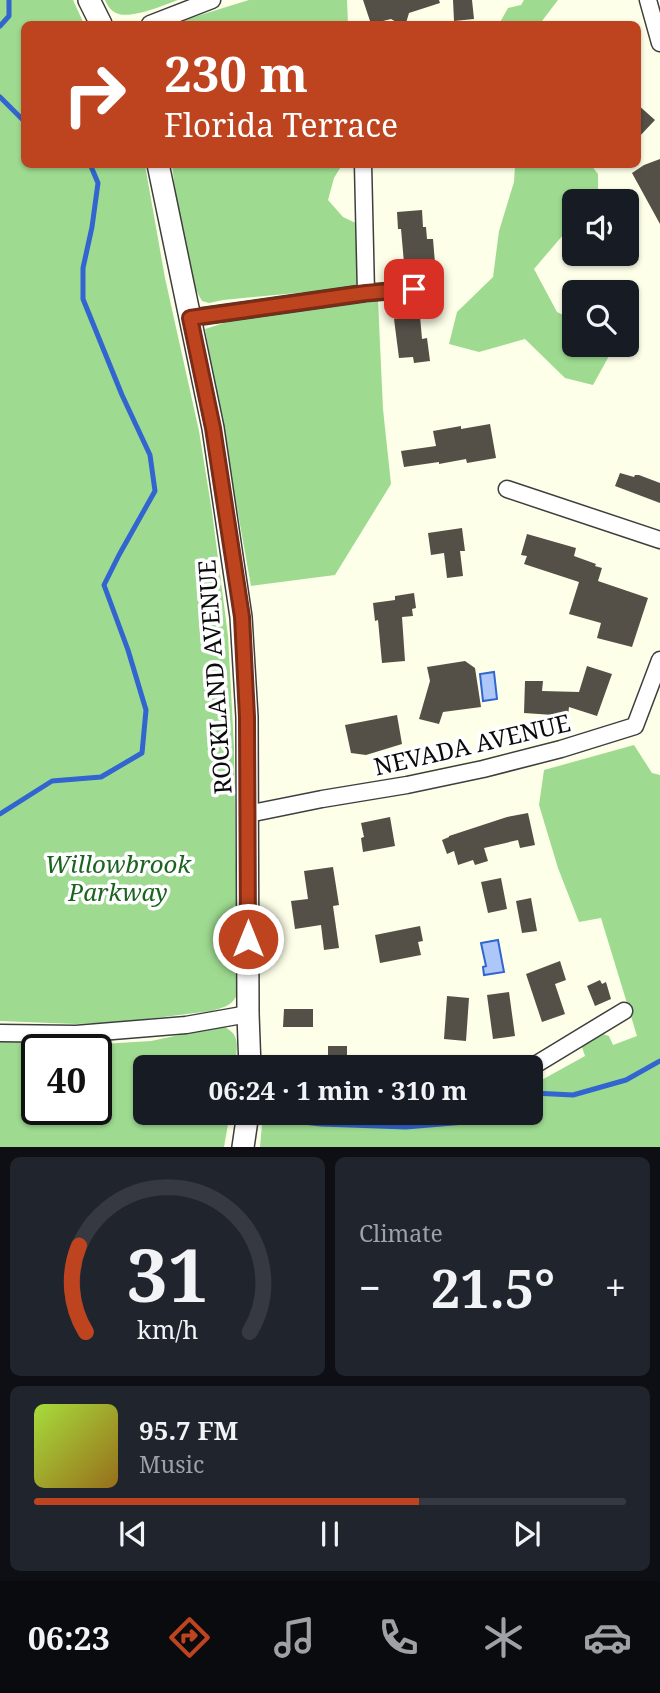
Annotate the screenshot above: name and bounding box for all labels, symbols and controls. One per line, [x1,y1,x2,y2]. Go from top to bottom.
text: 230 m [164,40,308,106]
icon: right [49,49,140,140]
text: Florida Terrace [164,103,398,146]
map controls [562,189,639,357]
button: sound [562,189,639,266]
pin [384,259,444,319]
icon: arrive [395,270,433,308]
button: search [562,280,639,357]
street label: ROCKLAND AVENUE [189,559,239,795]
street label: NEVADA AVENUE [370,705,574,783]
park label: Willowbrook Parkway [45,847,192,908]
position arrow [211,902,285,976]
speed limit sign: 40 [21,1034,112,1125]
text: 06:24 · 1 min · 310 m [208,1072,468,1108]
text: Climate [359,1217,443,1249]
text: 31 [126,1225,209,1324]
text: 21.5° [431,1252,555,1323]
text: − [359,1261,381,1313]
text: + [605,1261,626,1313]
text: km/h [137,1312,198,1346]
text: 95.7 FM [139,1412,238,1448]
text: Music [139,1448,204,1480]
icon: previous [114,1515,152,1553]
icon: pause [311,1515,349,1553]
icon: next [508,1515,546,1553]
icon: directions [165,1613,214,1662]
icon: music [270,1613,319,1662]
icon: phone [374,1613,423,1662]
icon: climate [479,1613,528,1662]
icon: car [583,1613,632,1662]
text: 06:23 [28,1616,110,1659]

